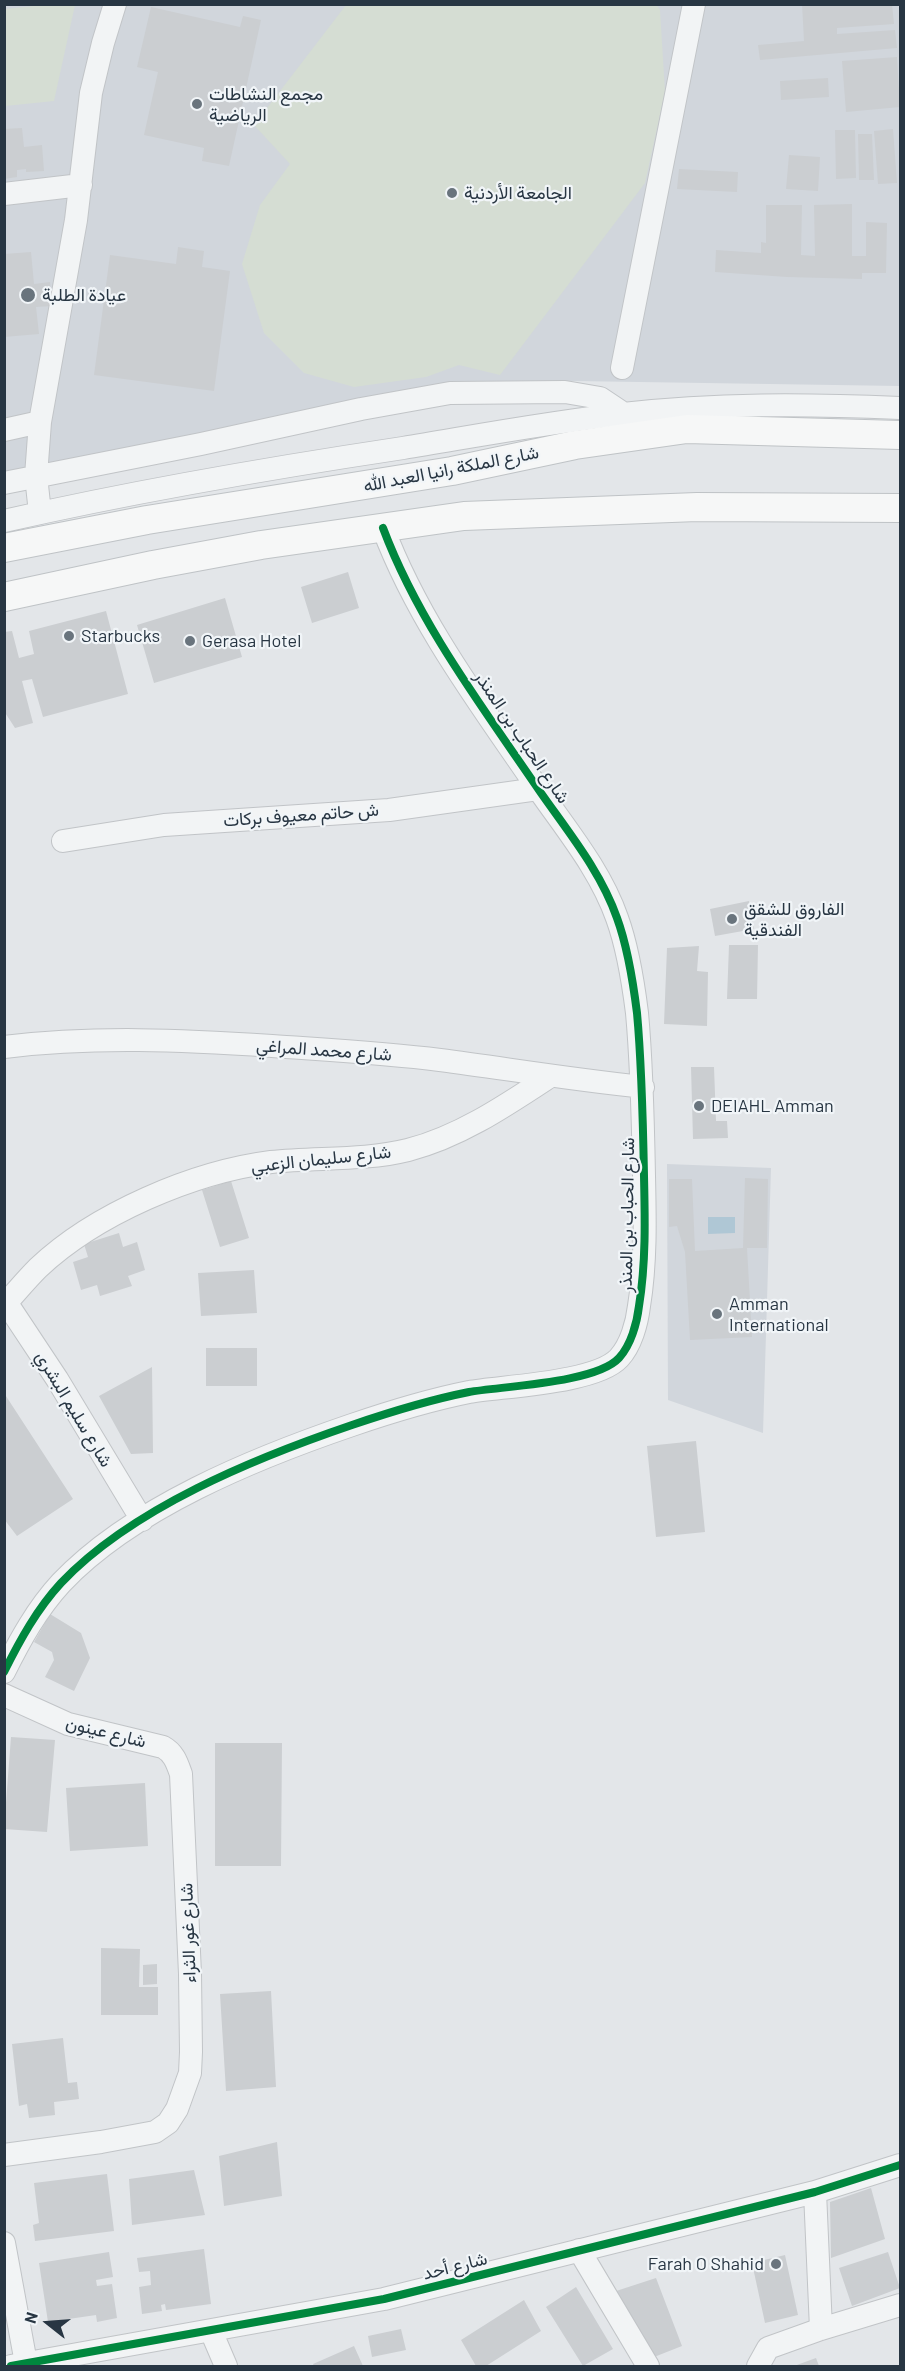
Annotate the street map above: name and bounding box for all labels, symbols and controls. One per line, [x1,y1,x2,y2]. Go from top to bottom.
place label: مجمع النشاطات الرياضية [209,83,323,125]
marker: مجمع النشاطات الرياضية [190,97,204,111]
place label: الجامعة الأردنية [464,182,572,204]
marker: الجامعة الأردنية [445,186,459,200]
place label: عيادة الطلبة [42,284,126,306]
marker: عيادة الطلبة [19,286,37,304]
street label: شارع الملكة رانيا العبد الله [362,441,540,497]
place label: Starbucks [81,625,160,647]
marker: Starbucks [62,629,76,643]
place label: Gerasa Hotel [202,630,301,652]
marker: Gerasa Hotel [183,634,197,648]
street label: شارع الحباب بن المنذر [470,667,574,807]
street label: ش حاتم معيوف بركات [223,799,379,831]
place label: الفاروق للشقق الفندقية [744,898,844,940]
marker: الفاروق للشقق الفندقية [725,912,739,926]
street label: شارع محمد المراغي [256,1034,392,1066]
place label: DEIAHL Amman [711,1095,834,1117]
marker: DEIAHL Amman [692,1099,706,1113]
street label: شارع الحباب بن المنذر [615,1137,639,1293]
street label: شارع سليمان الزعبي [250,1141,392,1177]
place label: Amman International [729,1293,829,1336]
marker: Amman International [710,1307,724,1321]
street label: شارع سليم البشري [31,1347,117,1471]
street label: شارع عينون [64,1712,148,1752]
street label: شارع غور الثراء [175,1883,201,1983]
street label: شارع أحد [421,2248,489,2284]
place label: Farah O Shahid [648,2253,764,2275]
marker: Farah O Shahid [769,2257,783,2271]
north arrow [18,2293,78,2353]
text: N [20,2310,41,2325]

